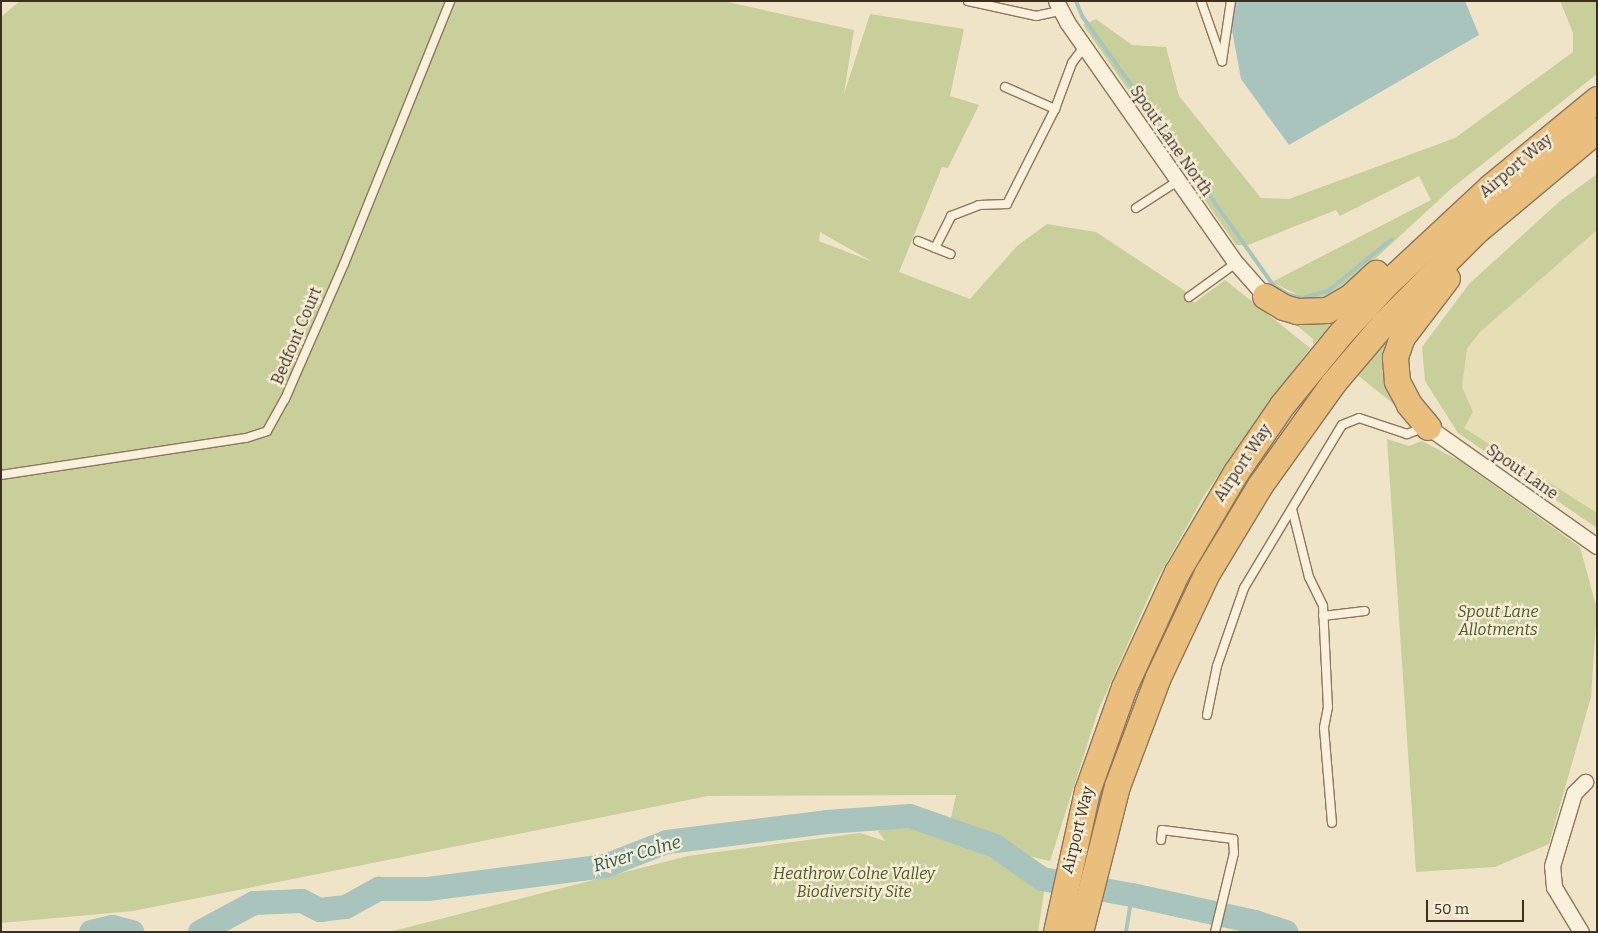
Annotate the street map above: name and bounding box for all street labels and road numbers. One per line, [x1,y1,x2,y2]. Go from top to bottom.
street label: Spout Lane North [1126,82,1216,200]
street label: Airport Way [1476,130,1556,202]
street label: Bedfont Court [268,284,326,388]
street label: Airport Way [1210,421,1276,505]
street label: Spout Lane [1482,440,1562,504]
street label: Airport Way [1058,784,1098,876]

